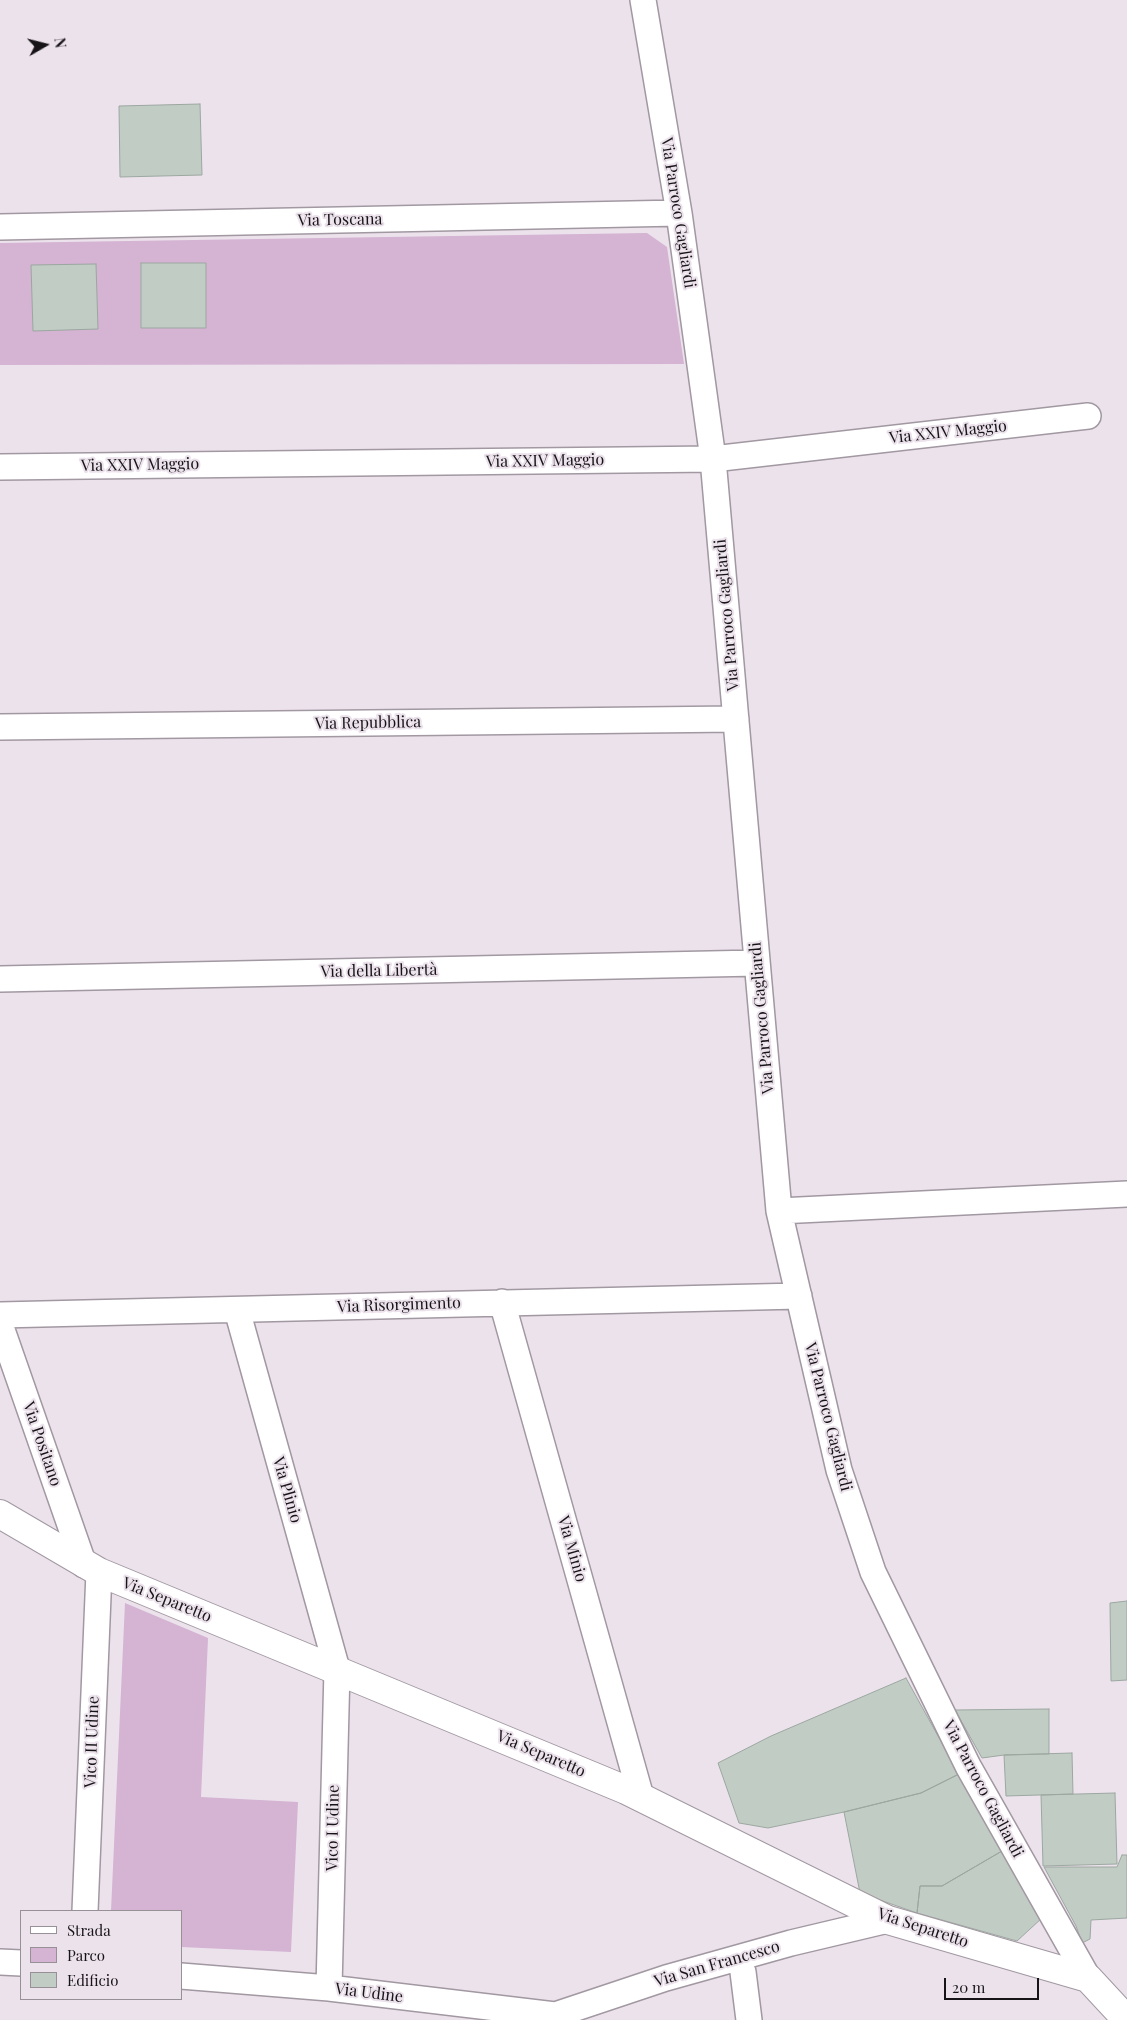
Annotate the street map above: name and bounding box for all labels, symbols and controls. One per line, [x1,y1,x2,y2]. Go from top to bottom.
north arrow [20,20,70,70]
text: N [50,37,70,49]
street label: Via Parroco Gagliardi [657,136,699,290]
street label: Via Toscana [297,210,383,230]
street label: Via XXIV Maggio [888,416,1008,448]
street label: Via XXIV Maggio [486,450,604,472]
street label: Via XXIV Maggio [81,454,199,476]
street label: Via Parroco Gagliardi [711,538,743,692]
street label: Via Repubblica [315,712,421,734]
street label: Via Parroco Gagliardi [746,941,778,1095]
street label: Via della Libertà [320,960,438,982]
street label: Via Risorgimento [337,1293,461,1317]
street label: Via Parroco Gagliardi [800,1341,856,1493]
street label: Via Positano [19,1399,65,1489]
street label: Via Plinio [268,1455,306,1525]
street label: Via Minio [553,1514,591,1584]
street label: Via Separetto [120,1573,214,1627]
street label: Vico II Udine [81,1696,103,1788]
street label: Via Parroco Gagliardi [939,1717,1027,1861]
street label: Via Separetto [494,1727,588,1781]
street label: Vico I Udine [323,1785,343,1871]
street label: Via Separetto [875,1904,971,1952]
legend [20,1910,182,2000]
text: Strada [67,1920,111,1940]
street label: Via San Francesco [652,1937,782,1991]
text: Parco [67,1945,105,1965]
scale bar [947,1968,1042,2000]
text: Edificio [67,1970,118,1990]
text: 20 m [952,1977,985,1997]
street label: Via Udine [334,1979,404,2007]

